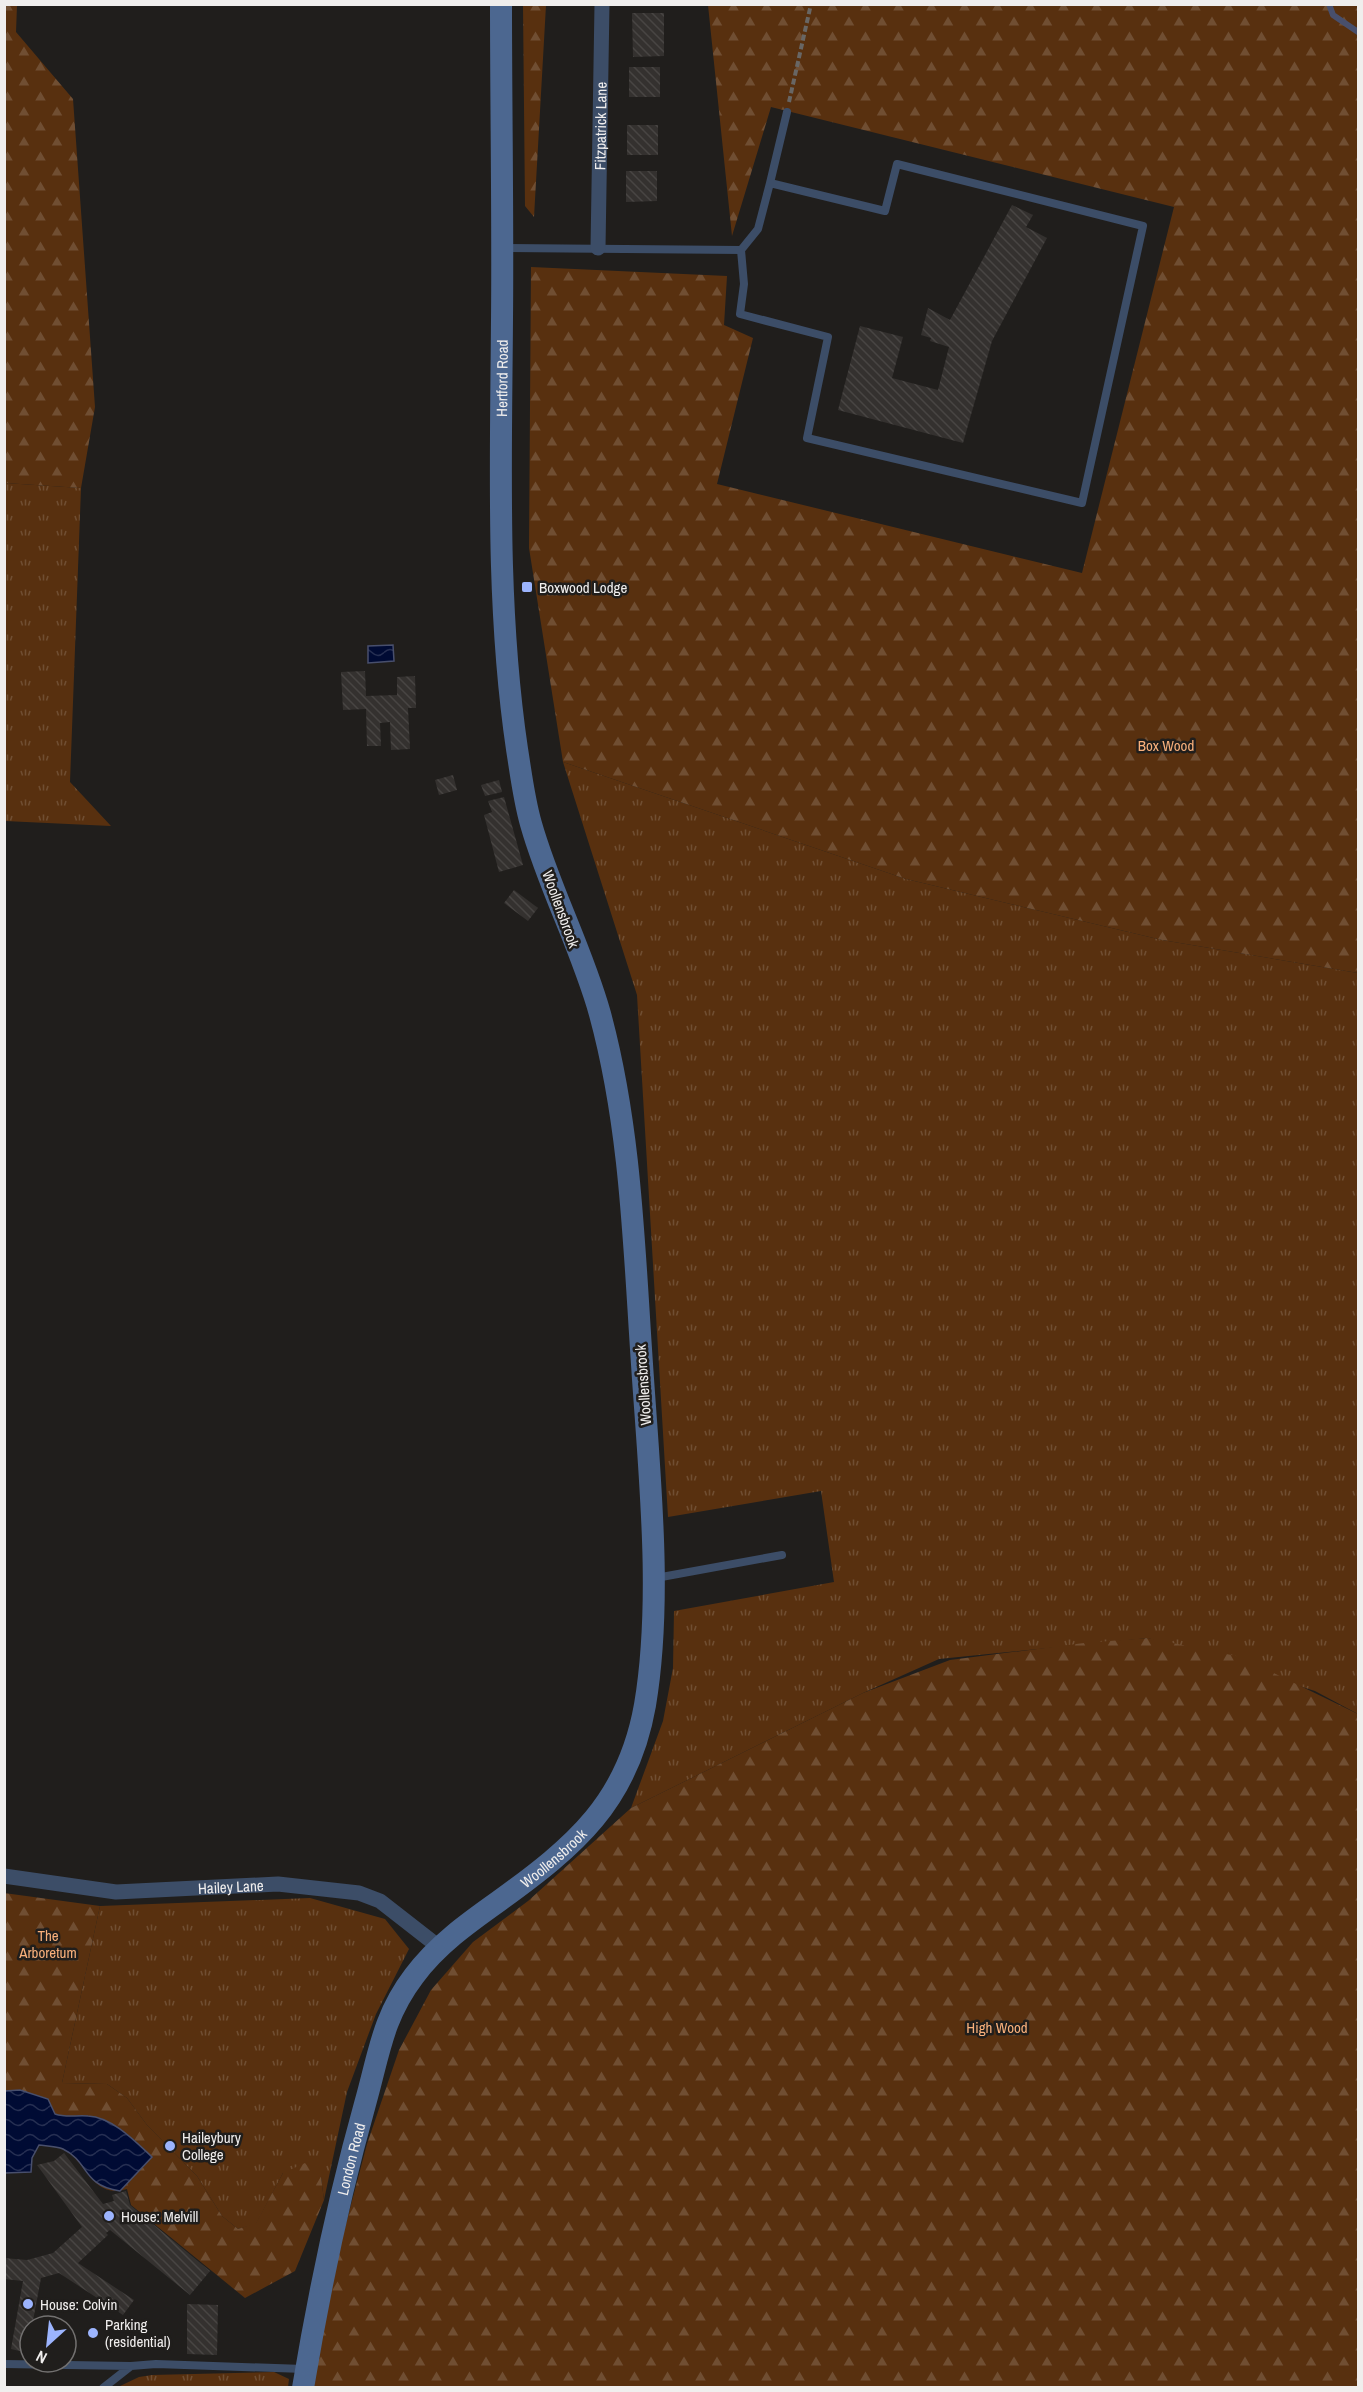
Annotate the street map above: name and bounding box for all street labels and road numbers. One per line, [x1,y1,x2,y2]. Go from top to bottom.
street label: Fitzpatrick Lane [589,82,611,170]
street label: Hertford Road [491,339,512,417]
street label: Woollensbrook [537,867,585,952]
street label: Woollensbrook [630,1343,656,1426]
street label: Woollensbrook [516,1823,592,1892]
street label: Hailey Lane [197,1874,264,1898]
street label: London Road [331,2120,370,2197]

